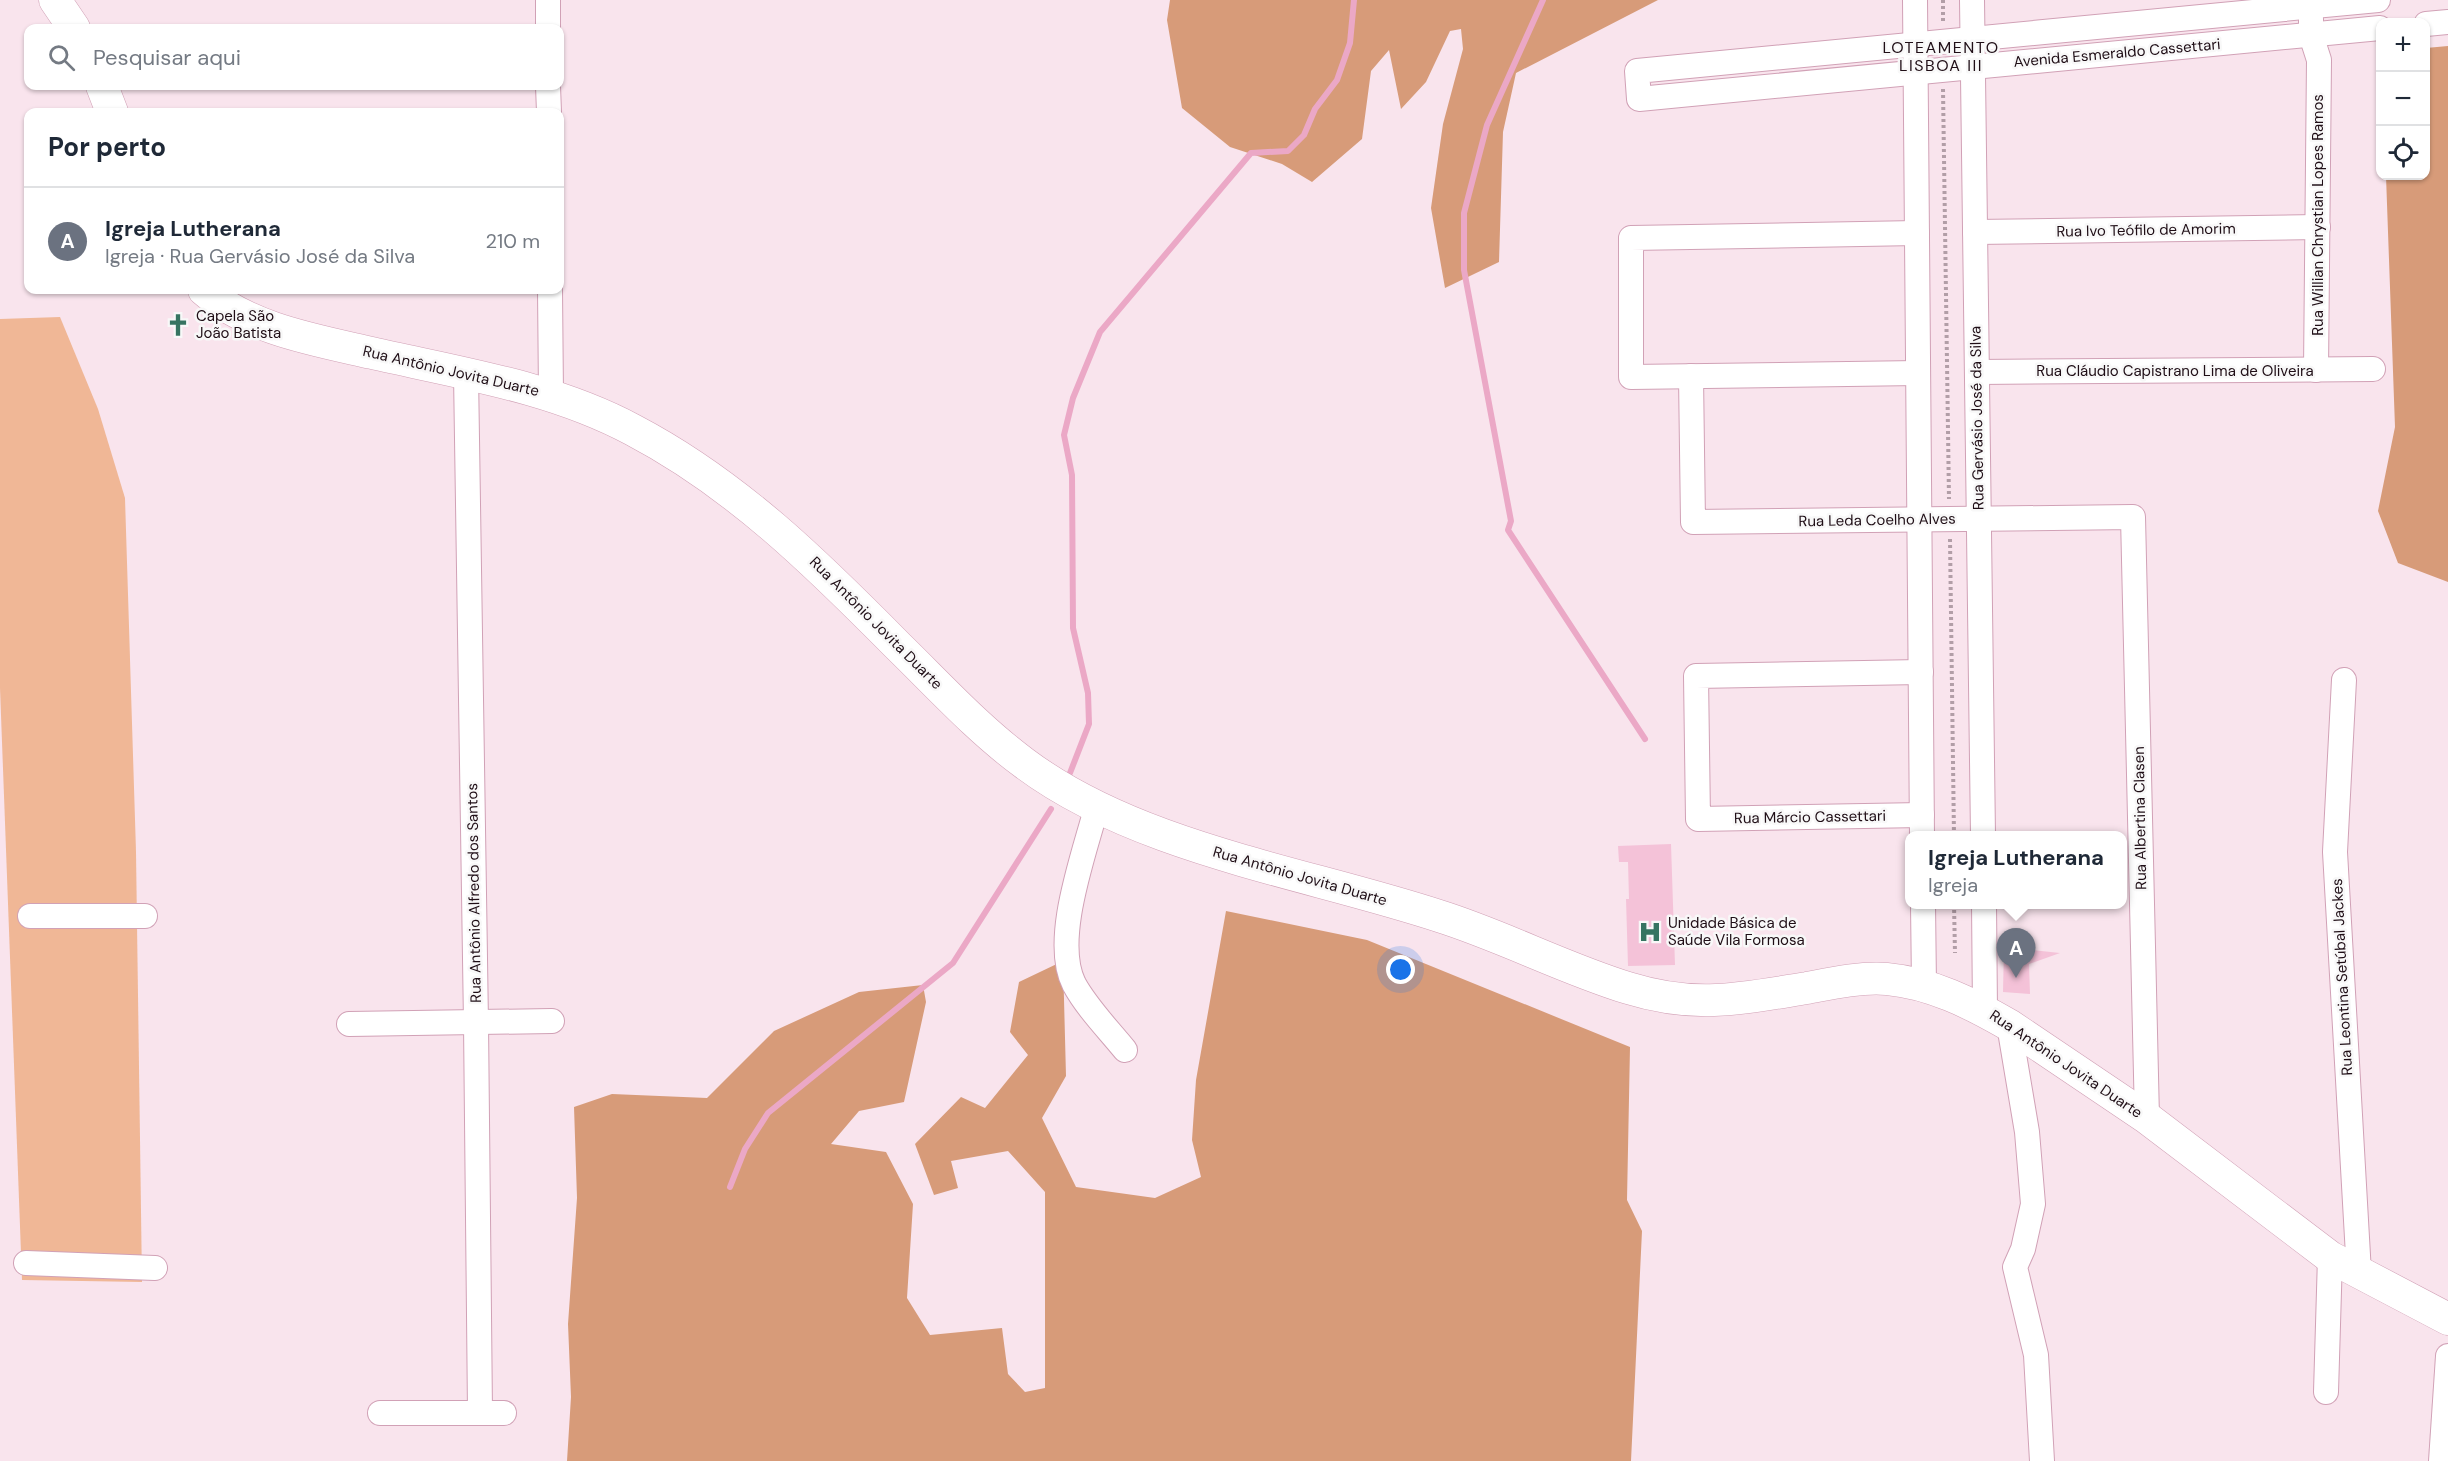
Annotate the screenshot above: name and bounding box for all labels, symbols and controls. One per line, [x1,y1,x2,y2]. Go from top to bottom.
map controls [2376,18,2430,180]
button: + [2376,18,2430,72]
search box [24,24,564,90]
street label: Avenida Esmeraldo Cassettari [2013,34,2221,72]
district label: LOTEAMENTO LISBOA III [1882,37,2000,76]
icon: search [45,41,78,74]
text: Pesquisar aqui [93,43,241,72]
button: − [2376,72,2430,126]
street label: Rua Willian Chrystian Lopes Ramos [2308,94,2328,336]
button: locate [2376,126,2430,180]
text: Por perto [48,130,166,164]
text: Igreja Lutherana [105,214,281,243]
street label: Rua Ivo Teófilo de Amorim [2056,218,2236,242]
text: A [60,228,75,254]
text: 210 m [485,228,540,254]
text: Igreja · Rua Gervásio José da Silva [105,243,415,269]
place label: Capela São João Batista [196,306,281,343]
church icon: Capela São João Batista [165,312,191,338]
street label: Rua Gervásio José da Silva [1965,326,1989,510]
street label: Rua Antônio Jovita Duarte [361,341,541,401]
street label: Rua Cláudio Capistrano Lima de Oliveira [2036,361,2314,381]
street label: Rua Leda Coelho Alves [1798,509,1956,531]
street label: Rua Antônio Jovita Duarte [805,552,947,694]
street label: Rua Albertina Clasen [2129,746,2151,890]
street label: Rua Antônio Alfredo dos Santos [462,783,486,1003]
street label: Rua Márcio Cassettari [1734,806,1886,828]
popup [1905,831,2127,909]
street label: Rua Antônio Jovita Duarte [1211,842,1389,910]
text: Igreja Lutherana [1928,843,2104,872]
text: Igreja [1928,872,1978,898]
street label: Rua Leontina Setúbal Jackes [2327,878,2357,1076]
place label: Unidade Básica de Saúde Vila Formosa [1668,913,1805,950]
hospital icon: Unidade Básica de Saúde Vila Formosa [1637,919,1663,945]
pin: A [1996,928,2036,978]
your location [1386,955,1415,984]
street label: Rua Antônio Jovita Duarte [1986,1005,2146,1123]

